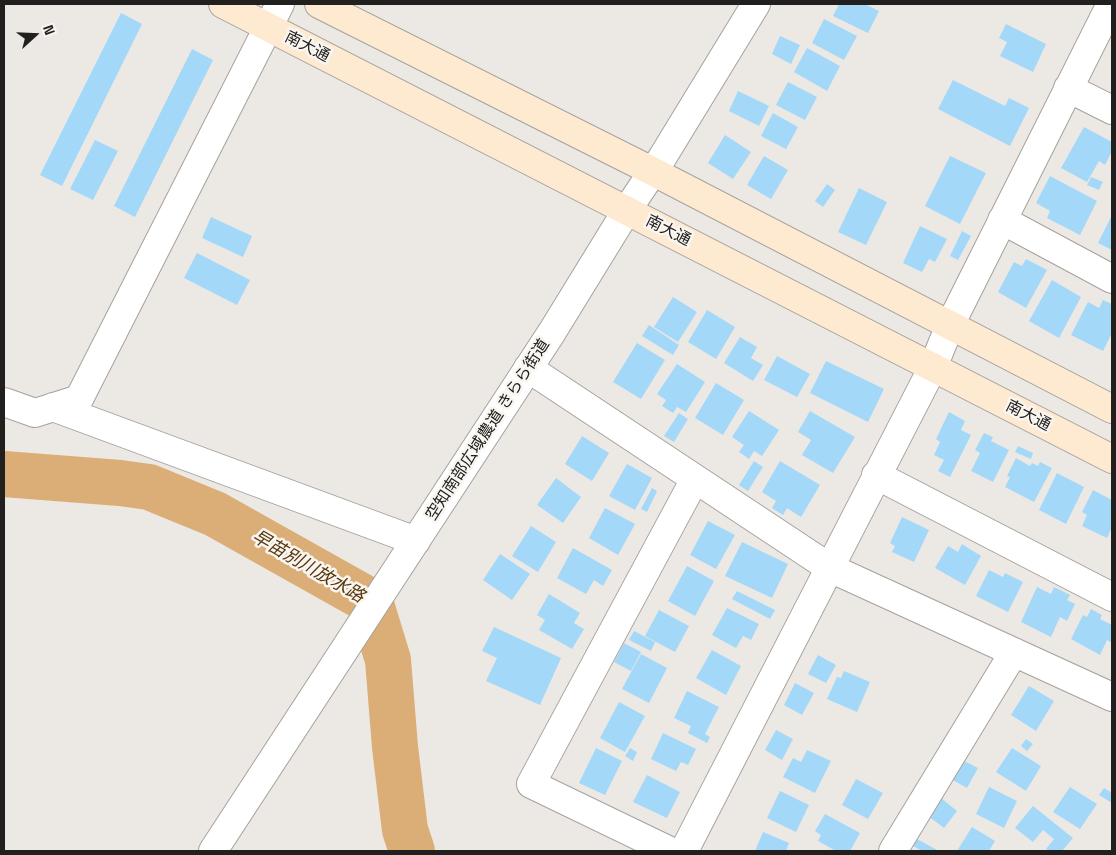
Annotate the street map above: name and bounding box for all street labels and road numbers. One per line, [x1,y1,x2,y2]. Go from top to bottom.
street label: 南大通 [281,28,333,66]
street label: 南大通 [642,212,694,250]
street label: 空知南部広域農道 きらら街道 [422,336,554,524]
street label: 南大通 [1002,397,1054,435]

